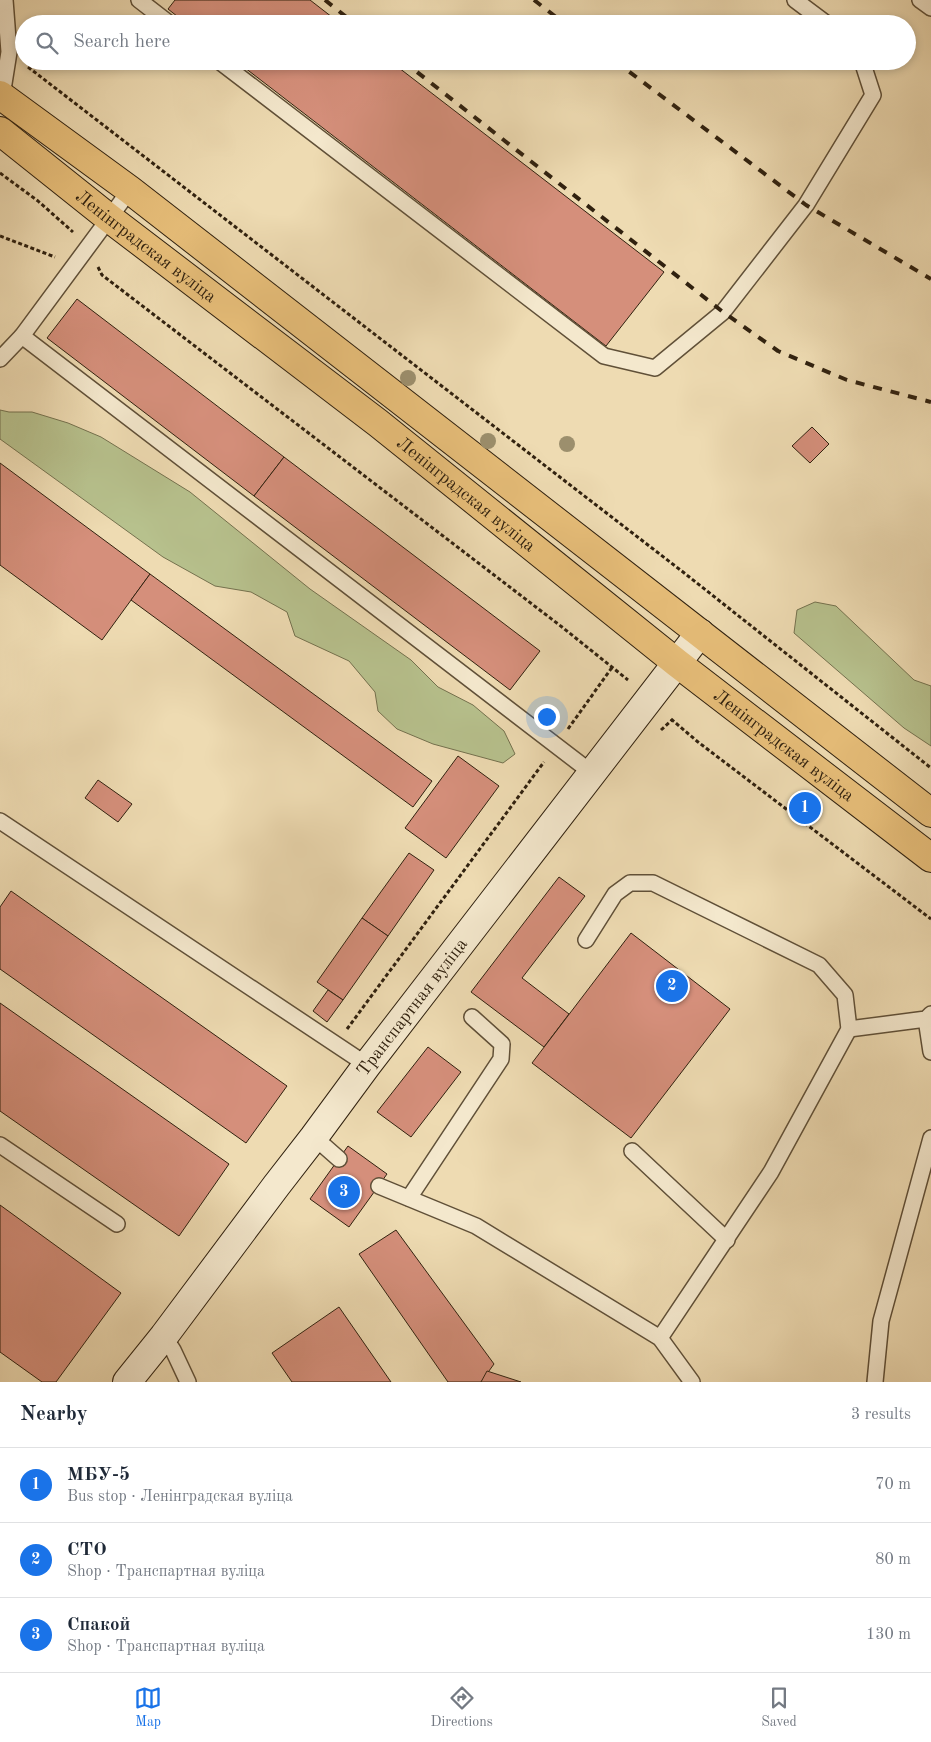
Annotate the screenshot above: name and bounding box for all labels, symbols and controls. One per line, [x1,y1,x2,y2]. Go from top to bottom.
search box [15,15,916,70]
icon: search [33,29,61,57]
text: Search here [73,33,170,52]
street label: Ленінградская вуліца [72,187,219,306]
street label: Ленінградская вуліца [393,434,539,556]
street label: Ленінградская вуліца [710,686,857,806]
your location [534,704,560,730]
pin: 1 [789,789,821,827]
street label: Транспартная вуліца [354,935,471,1080]
pin: 2 [656,967,688,1005]
pin: 3 [328,1173,360,1211]
text: Nearby [20,1404,88,1425]
text: 3 results [851,1407,911,1423]
text: МБУ-5 [67,1466,130,1485]
text: 1 [31,1477,41,1493]
text: 70 m [875,1477,911,1493]
text: Bus stop · Ленінградская вуліца [67,1489,293,1505]
text: СТО [67,1541,107,1560]
text: 2 [31,1552,41,1568]
text: 80 m [875,1552,911,1568]
text: Shop · Транспартная вуліца [67,1564,265,1580]
text: Спакой [67,1616,130,1635]
text: 3 [31,1627,41,1643]
text: 130 m [866,1627,911,1643]
text: Shop · Транспартная вуліца [67,1639,265,1655]
tab: Map [134,1684,162,1731]
tab: Directions [431,1684,493,1731]
tab: Saved [761,1684,797,1731]

